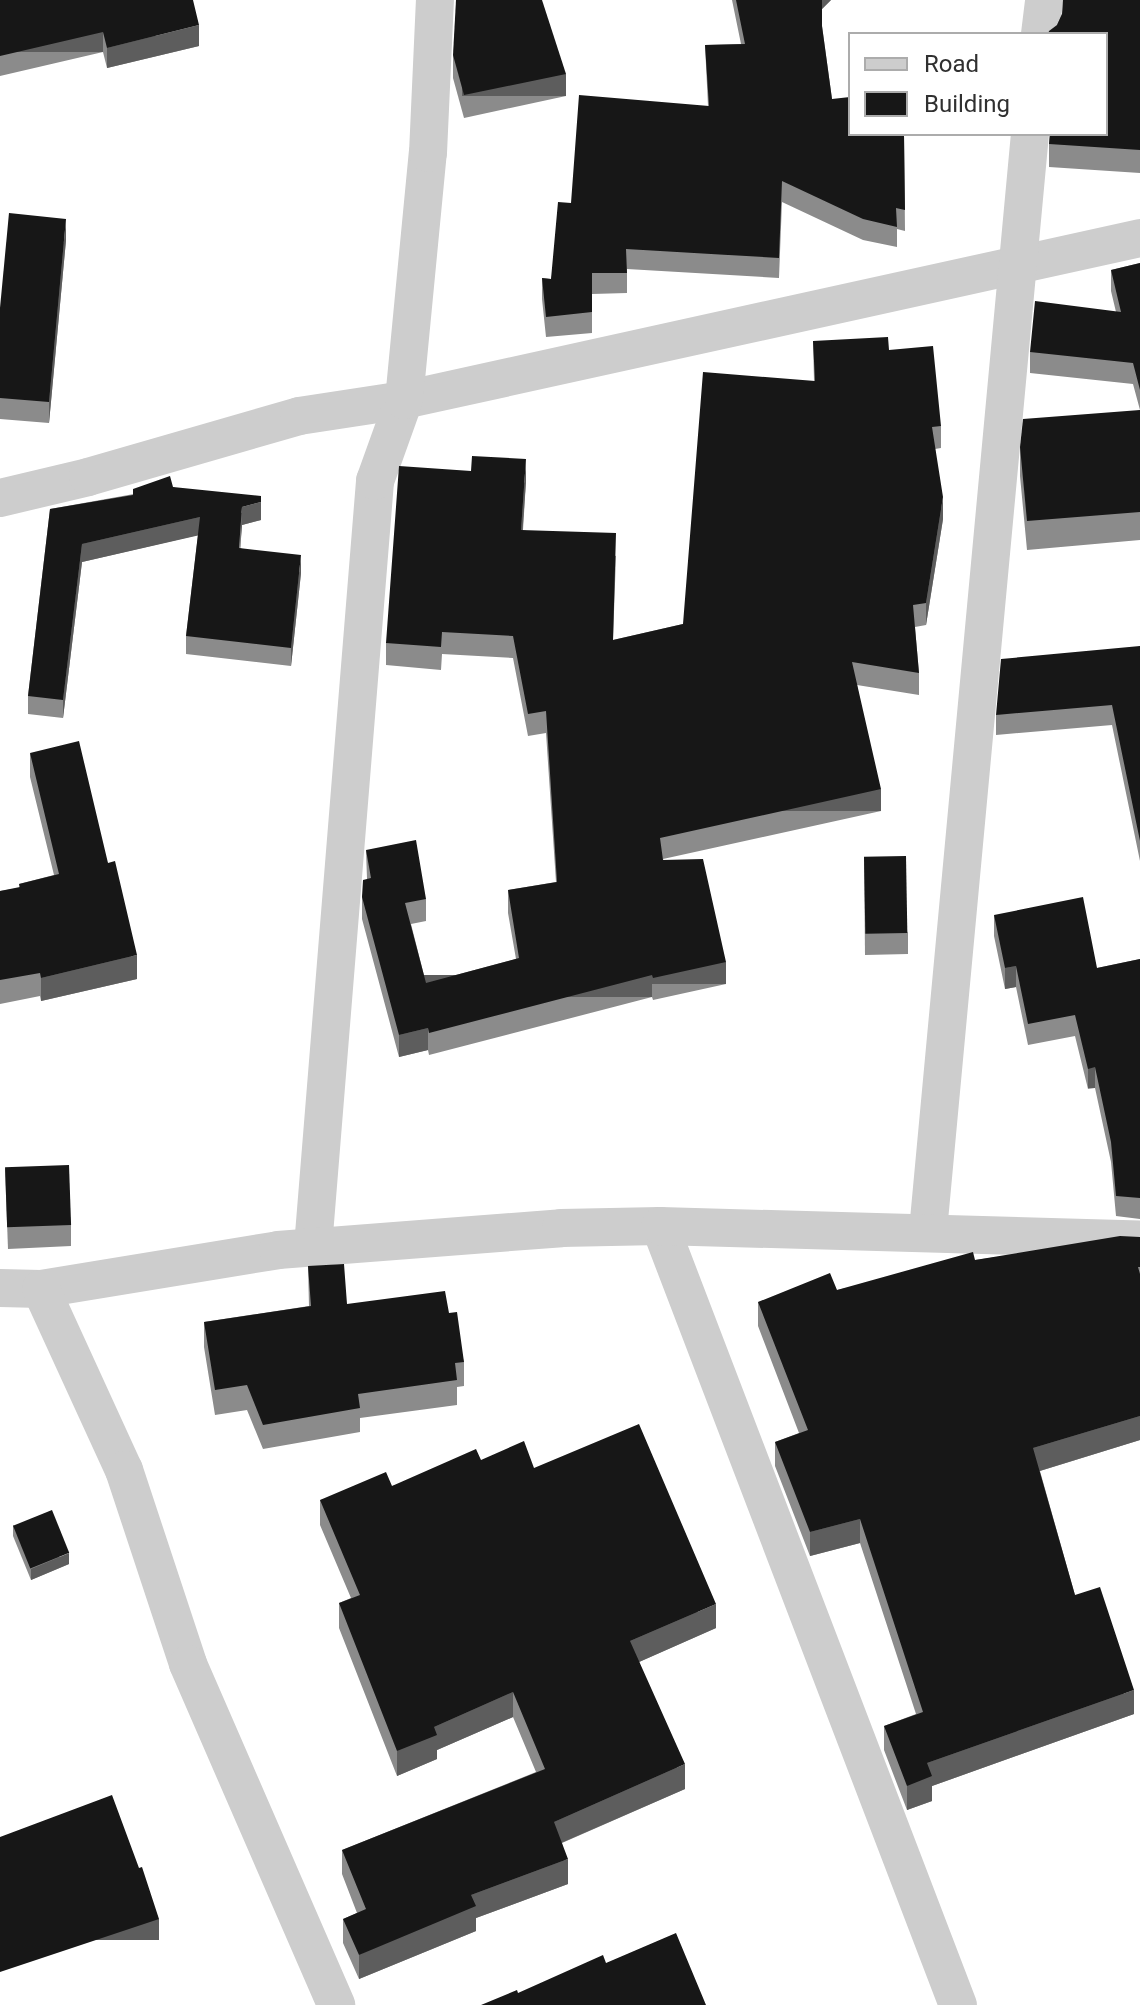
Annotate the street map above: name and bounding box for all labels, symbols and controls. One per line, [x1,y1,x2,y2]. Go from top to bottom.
legend [848,32,1108,136]
text: Road [924,50,979,78]
text: Building [924,90,1010,118]

